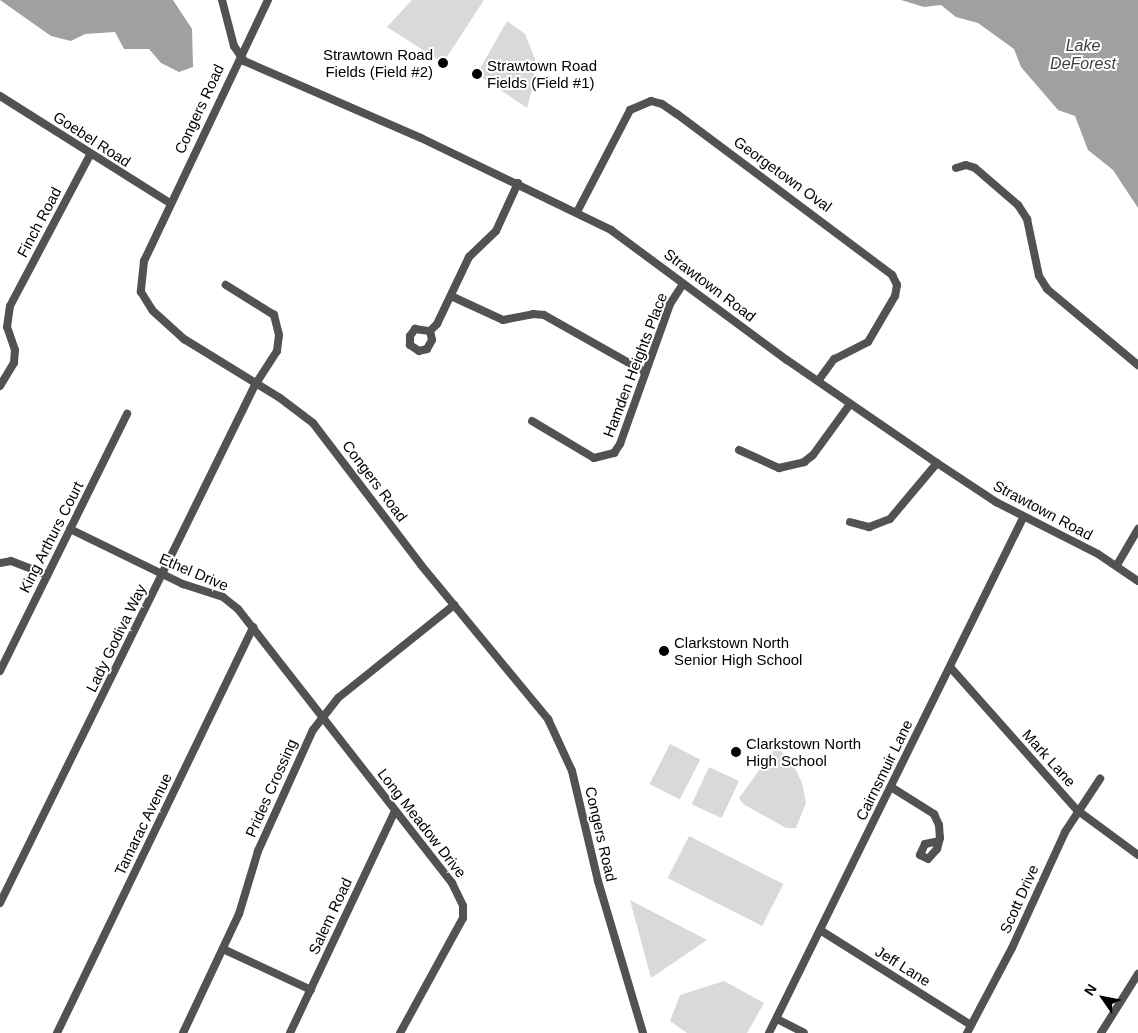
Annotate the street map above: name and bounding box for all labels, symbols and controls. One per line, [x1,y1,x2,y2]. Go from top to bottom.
water label: Lake DeForest [1050,36,1116,74]
place label: Strawtown Road Fields (Field #2) [323,45,433,80]
place label: Strawtown Road Fields (Field #1) [487,56,597,91]
marker: Strawtown Road Fields (Field #2) [437,57,449,69]
street label: Congers Road [170,61,228,157]
marker: Strawtown Road Fields (Field #1) [471,68,483,80]
street label: Goebel Road [50,107,134,171]
street label: Georgetown Oval [730,132,836,216]
street label: Finch Road [13,184,65,260]
street label: Strawtown Road [661,245,759,325]
street label: Hamden Heights Place [599,290,671,440]
street label: Congers Road [339,437,411,525]
street label: Strawtown Road [990,476,1096,544]
street label: King Arthurs Court [15,478,87,596]
street label: Ethel Drive [157,549,231,595]
street label: Lady Godiva Way [82,581,150,695]
place label: Clarkstown North Senior High School [674,633,802,668]
marker: Clarkstown North Senior High School [658,645,670,657]
street label: Cairnsmuir Lane [852,717,916,823]
street label: Mark Lane [1019,726,1079,790]
place label: Clarkstown North High School [746,734,861,769]
street label: Prides Crossing [241,736,301,840]
marker: Clarkstown North High School [730,746,742,758]
street label: Long Meadow Drive [374,765,470,881]
street label: Tamarac Avenue [110,770,176,878]
street label: Congers Road [581,785,621,883]
street label: Scott Drive [996,862,1042,936]
street label: Salem Road [304,875,356,957]
street label: Jeff Lane [872,942,934,990]
north arrow [1078,973,1128,1023]
text: N [1081,981,1100,998]

